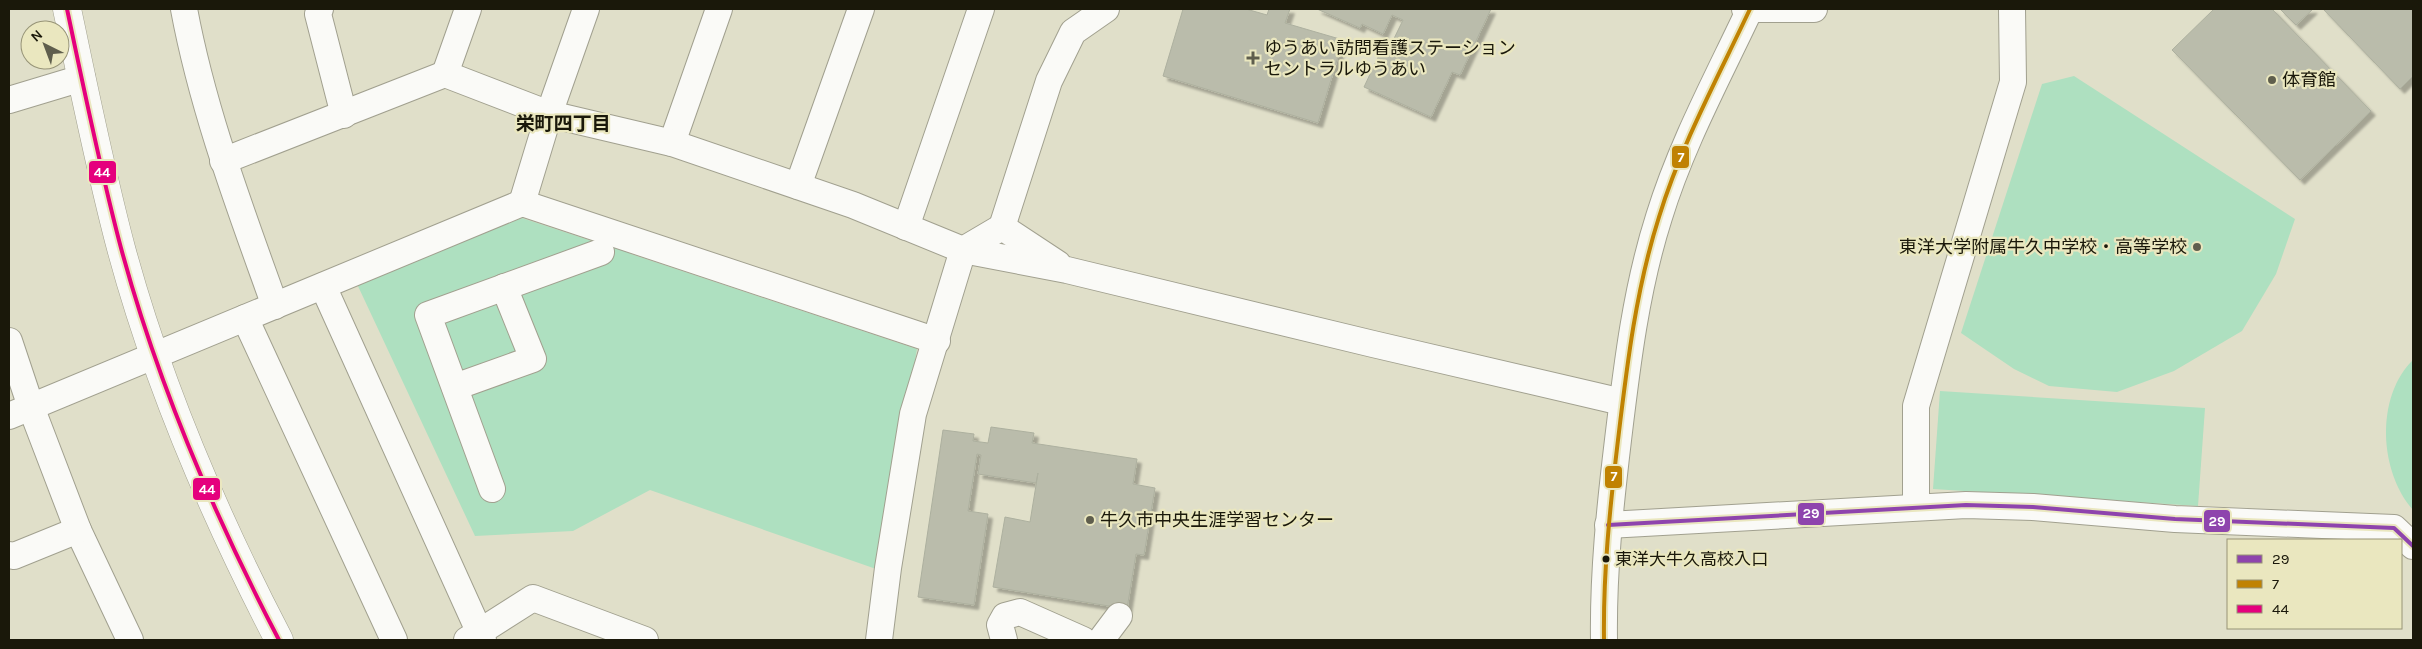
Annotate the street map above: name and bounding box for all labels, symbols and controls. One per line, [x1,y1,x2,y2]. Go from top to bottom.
north arrow [20,20,70,70]
text: N [27,26,46,45]
place label: ゆうあい訪問看護ステーション セントラルゆうあい [1264,37,1516,80]
marker: ゆうあい訪問看護ステーション セントラルゆうあい [1246,51,1260,65]
place label: 体育館 [2282,69,2336,91]
marker: 体育館 [2266,74,2278,86]
district label: 栄町四丁目 [515,113,611,135]
line badge: 7 [1671,145,1690,169]
text: 7 [1678,149,1685,166]
line badge: 44 [88,160,117,184]
text: 44 [94,164,111,181]
place label: 東洋大学附属牛久中学校・高等学校 [1899,236,2187,258]
marker: 東洋大学附属牛久中学校・高等学校 [2191,241,2203,253]
line badge: 7 [1604,465,1623,489]
text: 7 [1611,468,1618,485]
line badge: 44 [192,477,221,501]
text: 44 [199,481,216,498]
line badge: 29 [1797,502,1825,526]
text: 29 [1802,505,1820,522]
place label: 牛久市中央生涯学習センター [1100,509,1334,531]
line badge: 29 [2203,509,2231,533]
text: 29 [2208,513,2226,530]
marker: 牛久市中央生涯学習センター [1084,514,1096,526]
legend [2227,539,2402,629]
place label: 東洋大牛久高校入口 [1615,549,1768,569]
text: 29 [2272,550,2289,568]
marker: 東洋大牛久高校入口 [1601,554,1611,564]
text: 7 [2272,575,2279,593]
text: 44 [2272,600,2289,618]

